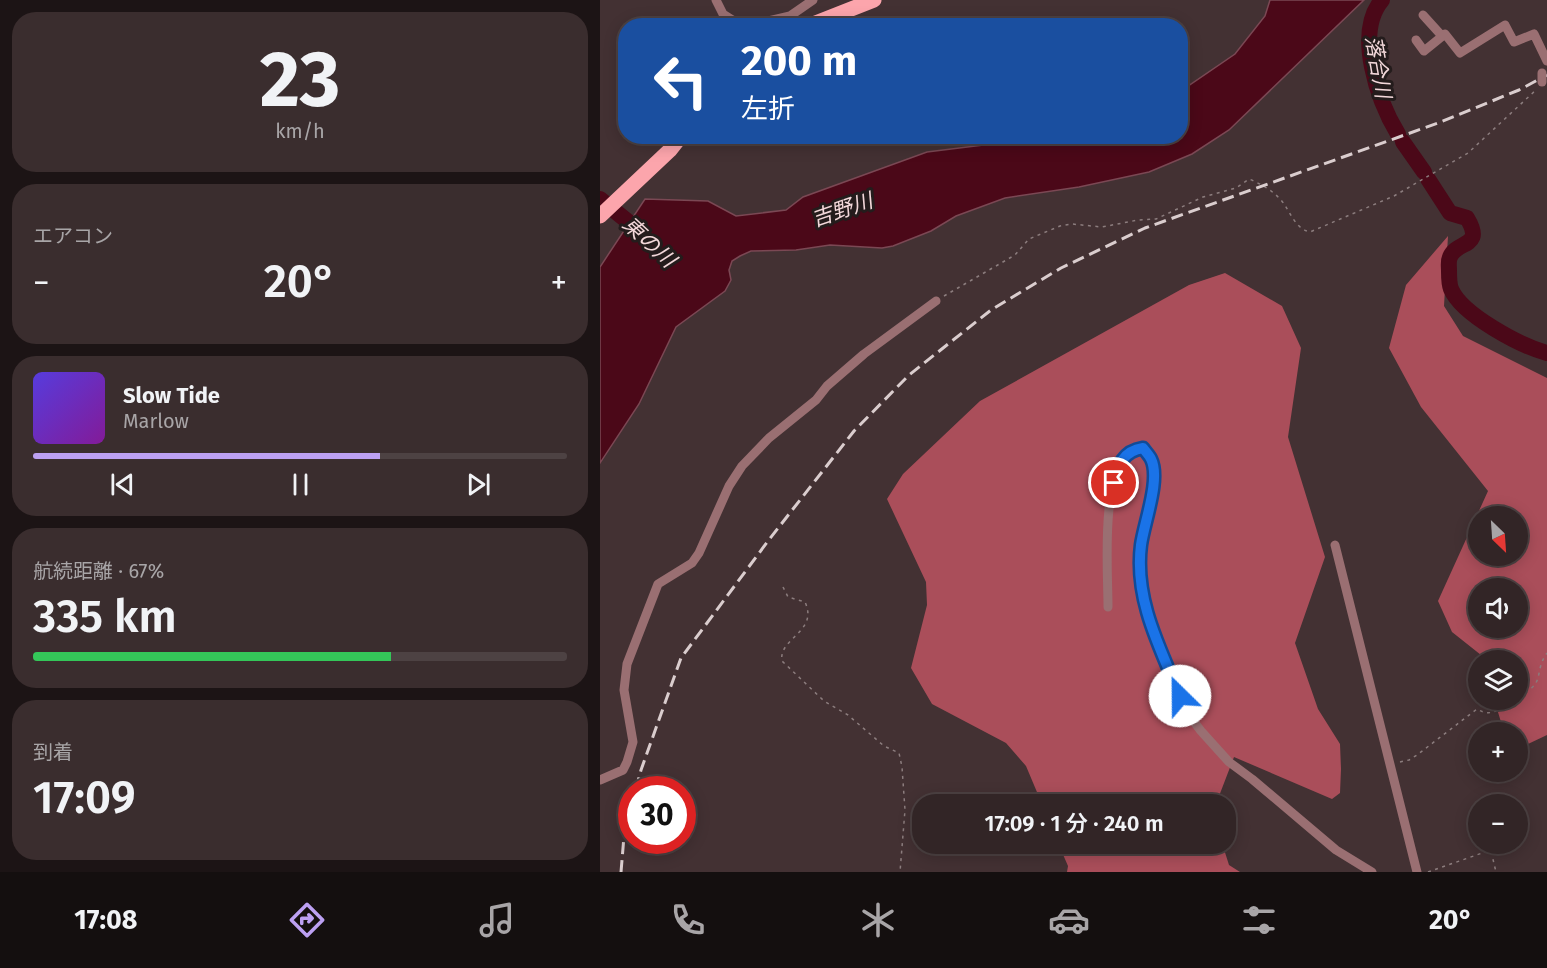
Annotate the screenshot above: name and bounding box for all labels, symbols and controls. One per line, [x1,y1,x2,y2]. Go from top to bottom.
text: 23 [260,33,340,127]
water label: 落合川 [1360,34,1397,102]
text: 200 m [741,36,857,86]
icon: left [642,42,720,120]
text: 左折 [741,93,795,125]
text: km/h [275,119,325,143]
water label: 吉野川 [808,187,878,233]
water label: 東の川 [617,211,682,274]
text: エアコン [33,224,113,248]
text: 20° [264,255,336,309]
text: − [33,263,50,303]
text: + [551,263,567,303]
text: Slow Tide [123,382,220,409]
text: Marlow [123,409,189,433]
pin [1088,457,1139,508]
icon: arrive [1097,466,1130,499]
icon: previous [106,468,139,501]
icon: pause [284,468,317,501]
icon: next [462,468,495,501]
north arrow [1468,506,1528,566]
map controls [1468,506,1528,854]
text: 航続距離 · 67% [33,559,164,583]
button: sound [1468,578,1528,638]
text: 335 km [33,590,177,644]
button: layers [1468,650,1528,710]
position arrow [1148,664,1212,728]
button: + [1468,722,1528,782]
text: 到着 [33,740,73,764]
text: 17:09 [33,771,136,825]
speed limit sign: 30 [618,776,696,854]
button: − [1468,794,1528,854]
text: 17:09 · 1 分 · 240 m [984,810,1164,837]
icon: directions [286,899,328,941]
icon: music [476,899,518,941]
icon: phone [667,899,709,941]
icon: climate [857,899,899,941]
icon: car [1048,899,1090,941]
icon: filters [1238,899,1280,941]
text: 17:08 [74,904,137,936]
text: 20° [1429,904,1473,936]

